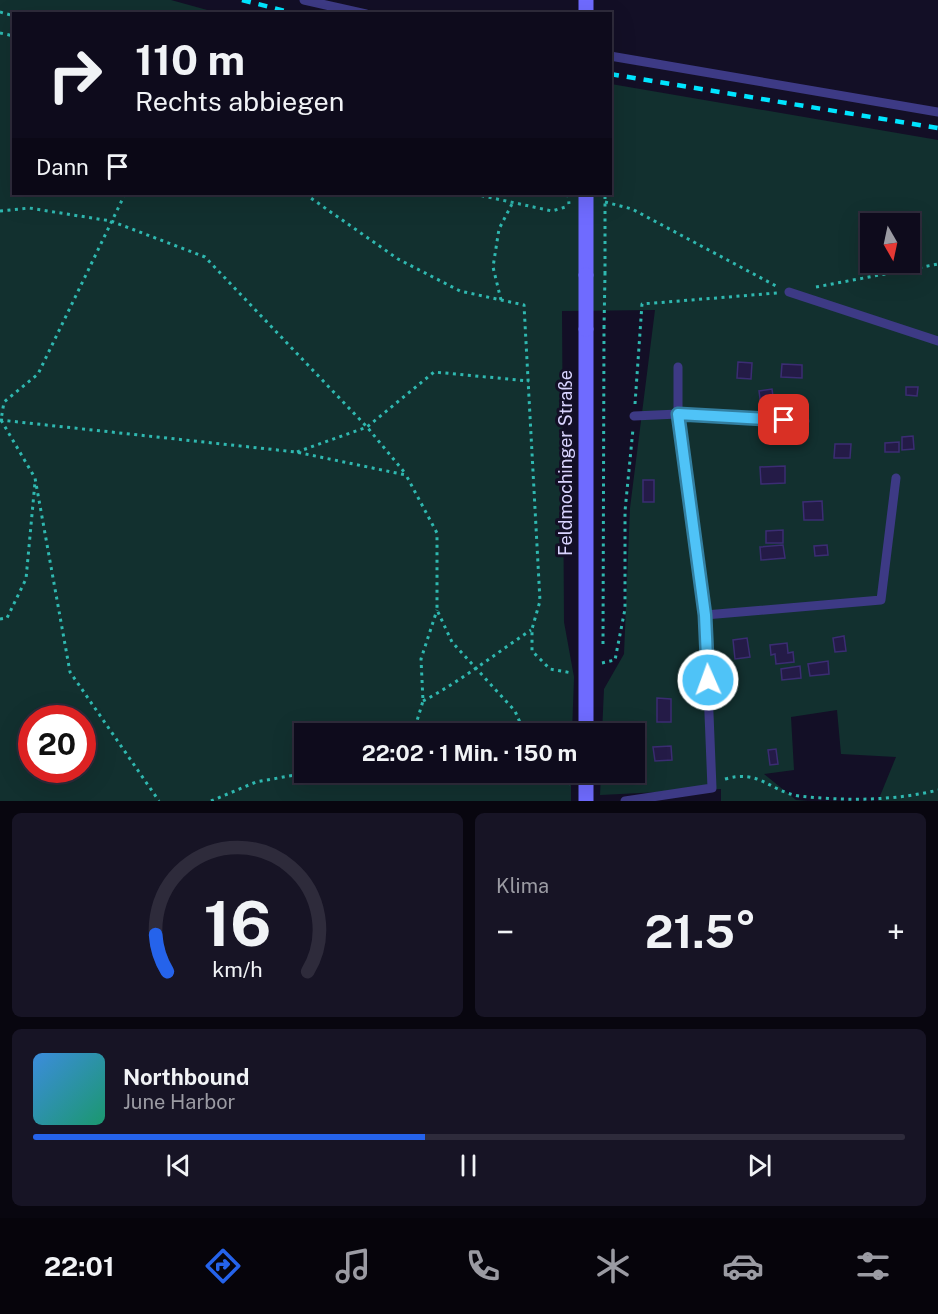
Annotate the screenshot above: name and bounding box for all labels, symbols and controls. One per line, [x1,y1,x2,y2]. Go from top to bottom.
text: 110 m [135,35,245,84]
icon: right [36,36,114,114]
text: Rechts abbiegen [135,85,344,117]
icon: arrive [101,150,134,183]
text: Dann [36,154,89,180]
north arrow [860,213,920,273]
map controls [860,213,920,273]
street label: Feldmochinger Straße [555,370,576,556]
pin [758,394,809,445]
icon: arrive [767,403,800,436]
position arrow [676,648,740,712]
speed limit sign: 20 [18,705,96,783]
text: 22:02 · 1 Min. · 150 m [362,740,577,766]
text: Klima [496,874,549,898]
text: 16 [204,887,271,960]
text: 21.5° [645,905,756,958]
text: − [496,913,514,951]
text: + [887,913,905,951]
text: km/h [212,957,263,982]
text: Northbound [123,1064,249,1090]
text: June Harbor [123,1090,235,1114]
icon: previous [162,1149,195,1182]
icon: pause [452,1149,485,1182]
icon: next [743,1149,776,1182]
icon: directions [202,1245,244,1287]
icon: music [332,1245,374,1287]
icon: phone [462,1245,504,1287]
icon: climate [592,1245,634,1287]
icon: car [722,1245,764,1287]
icon: filters [852,1245,894,1287]
text: 22:01 [44,1250,114,1282]

